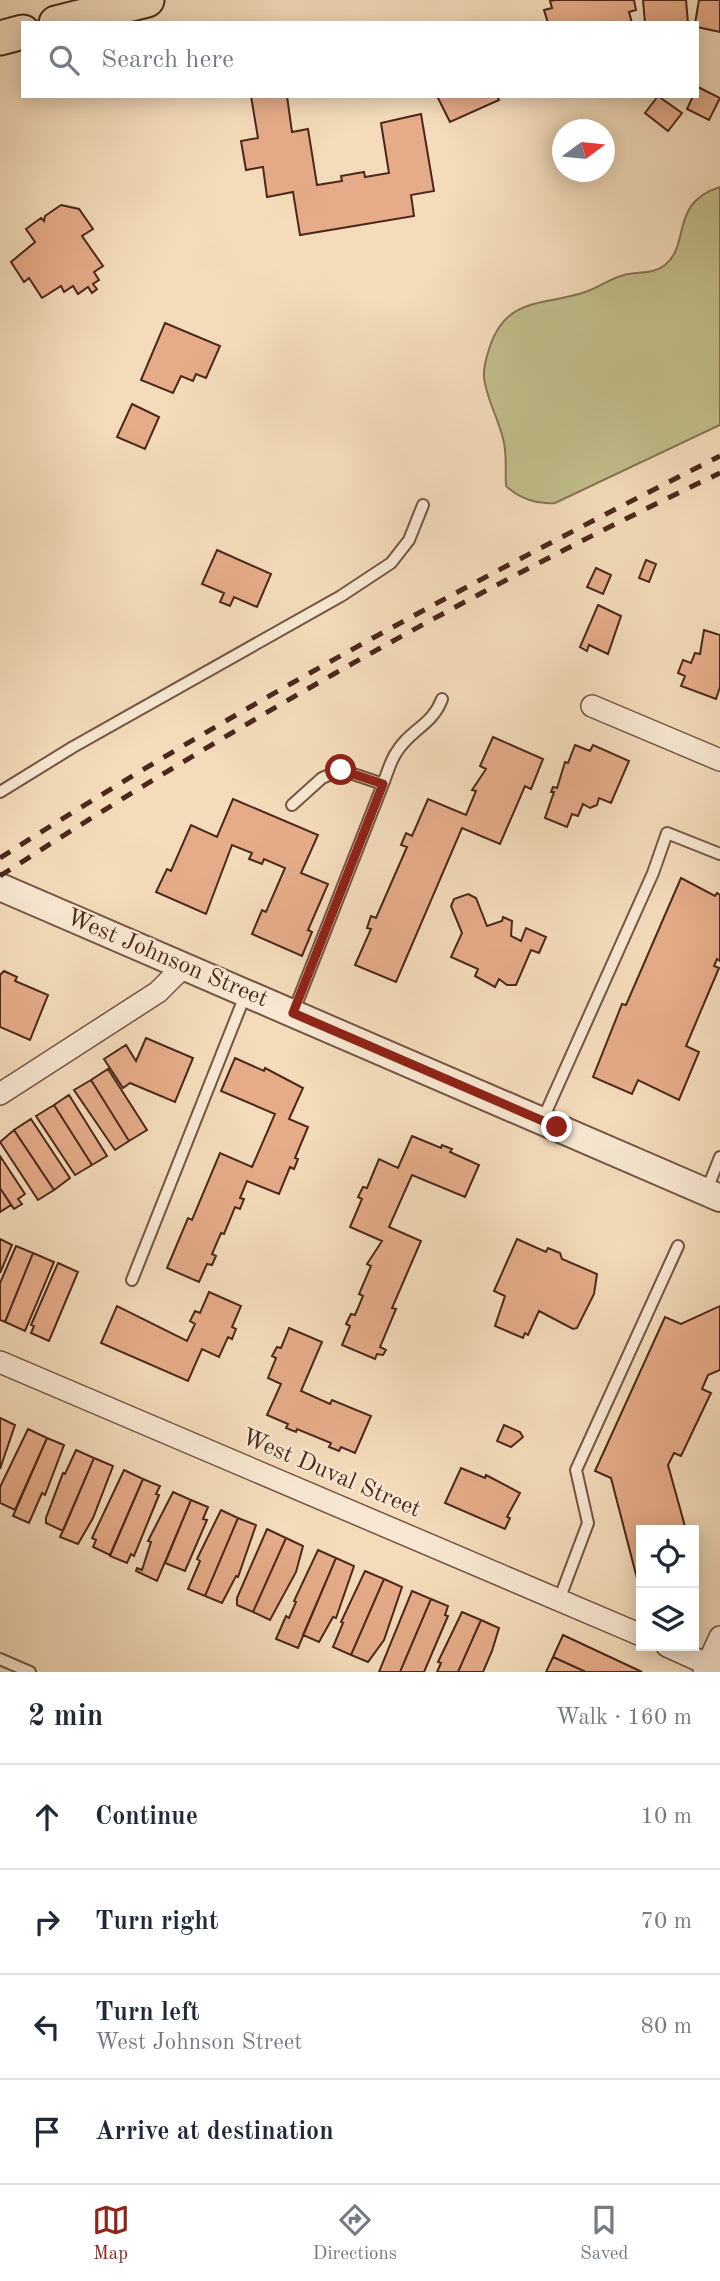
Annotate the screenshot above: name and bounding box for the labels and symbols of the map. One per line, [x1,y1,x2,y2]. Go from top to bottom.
north arrow [552,119,615,182]
route start [325,754,356,785]
street label: West Johnson Street [63,906,271,1012]
route end [541,1111,572,1142]
street label: West Duval Street [238,1425,424,1523]

